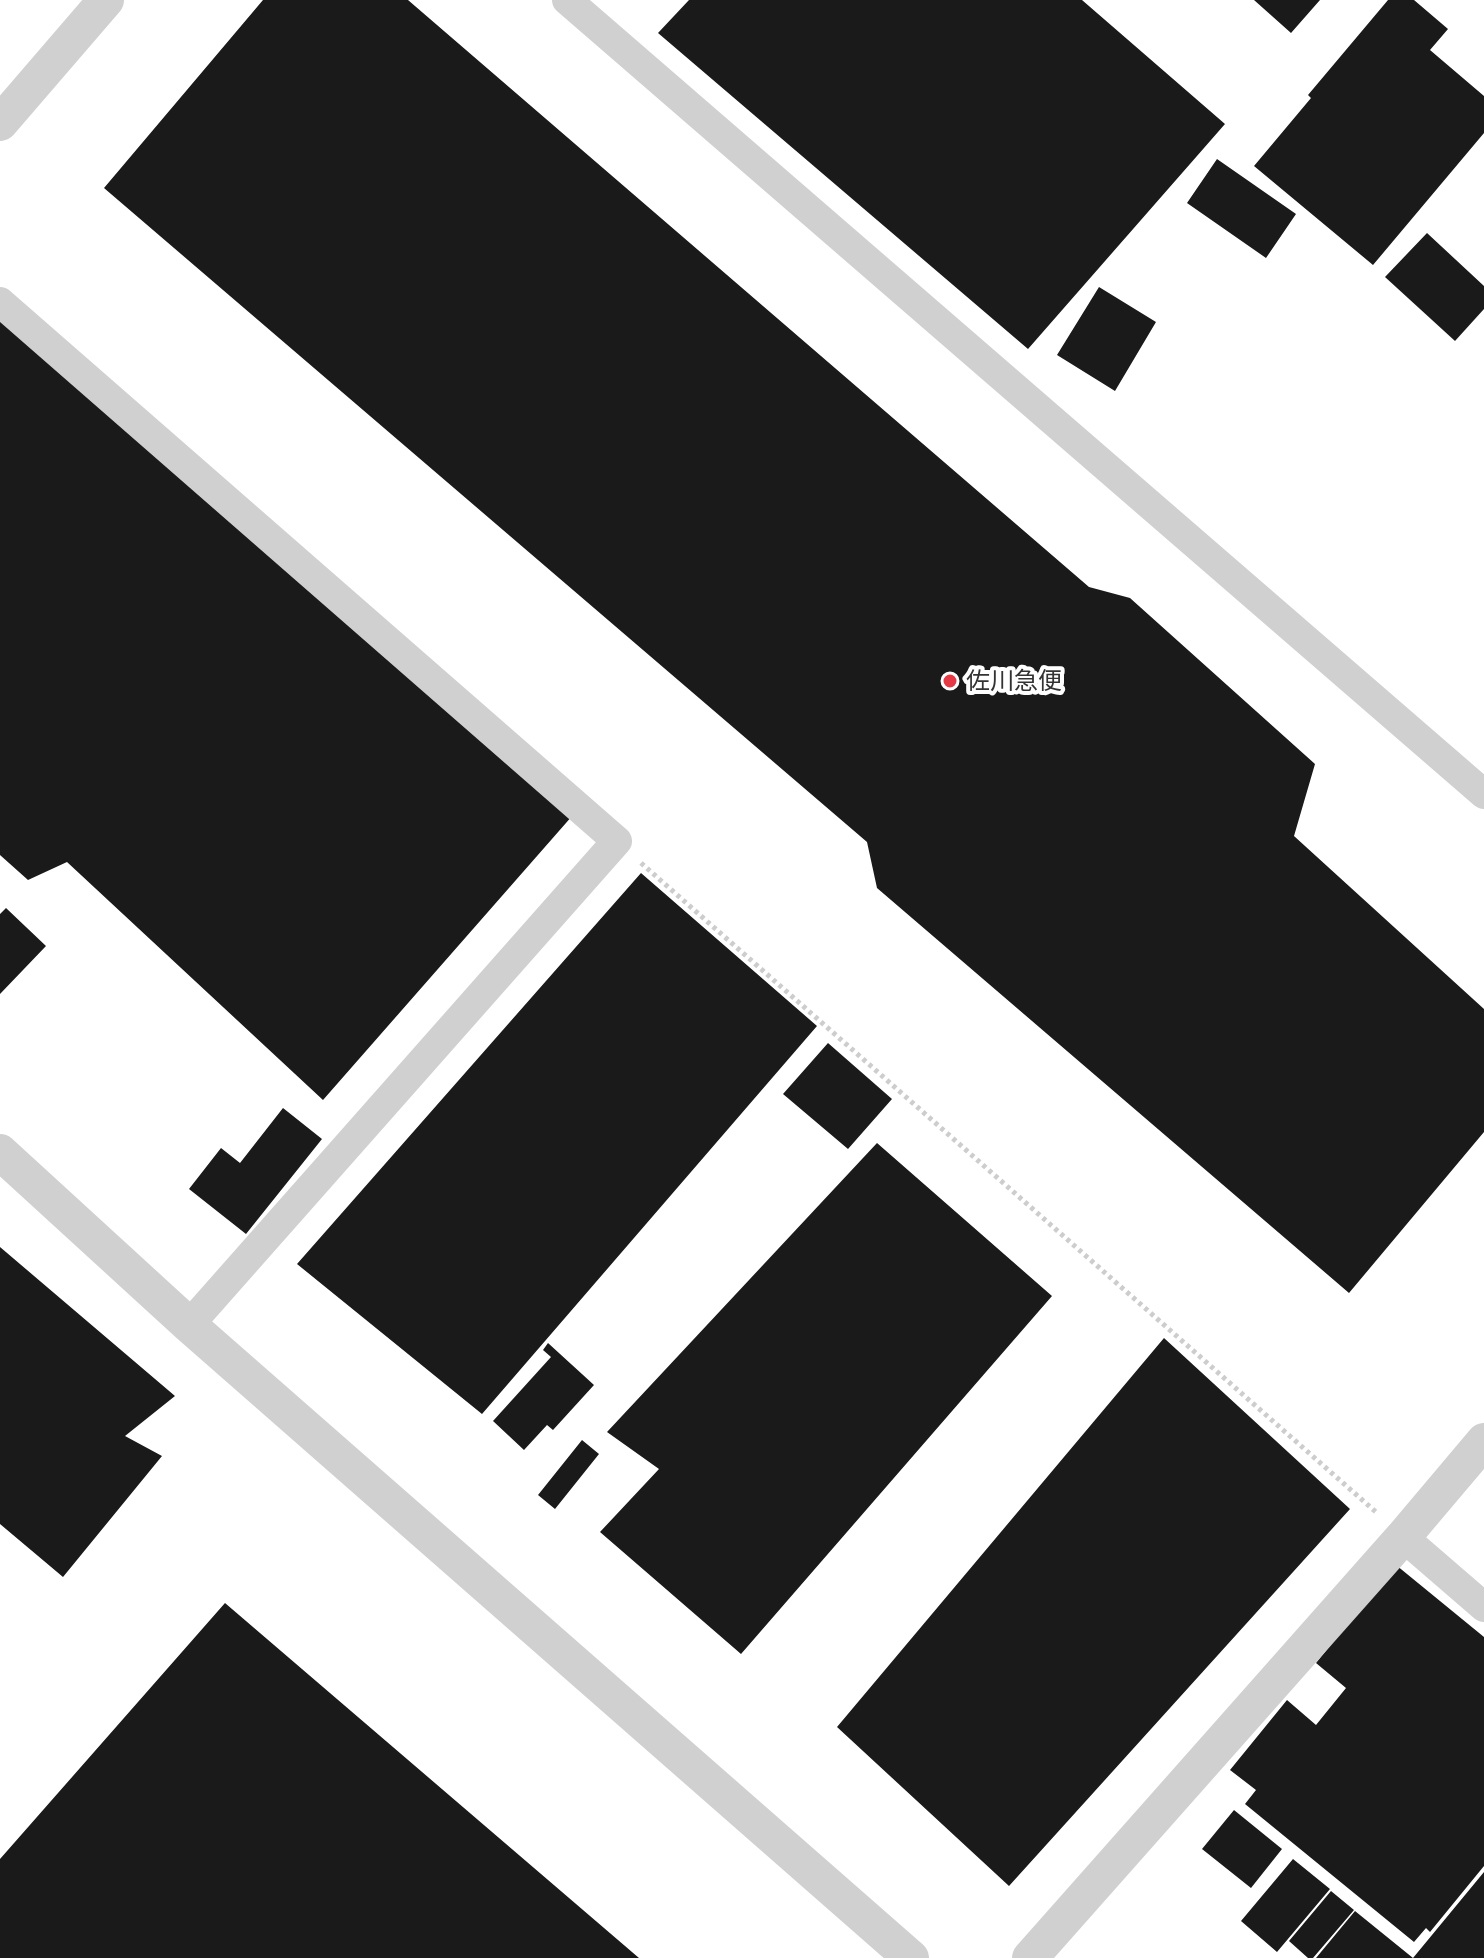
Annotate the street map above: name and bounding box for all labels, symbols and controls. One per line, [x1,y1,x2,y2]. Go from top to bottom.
place label: 佐川急便 [966,667,1062,695]
marker: 佐川急便 [941,672,959,690]

